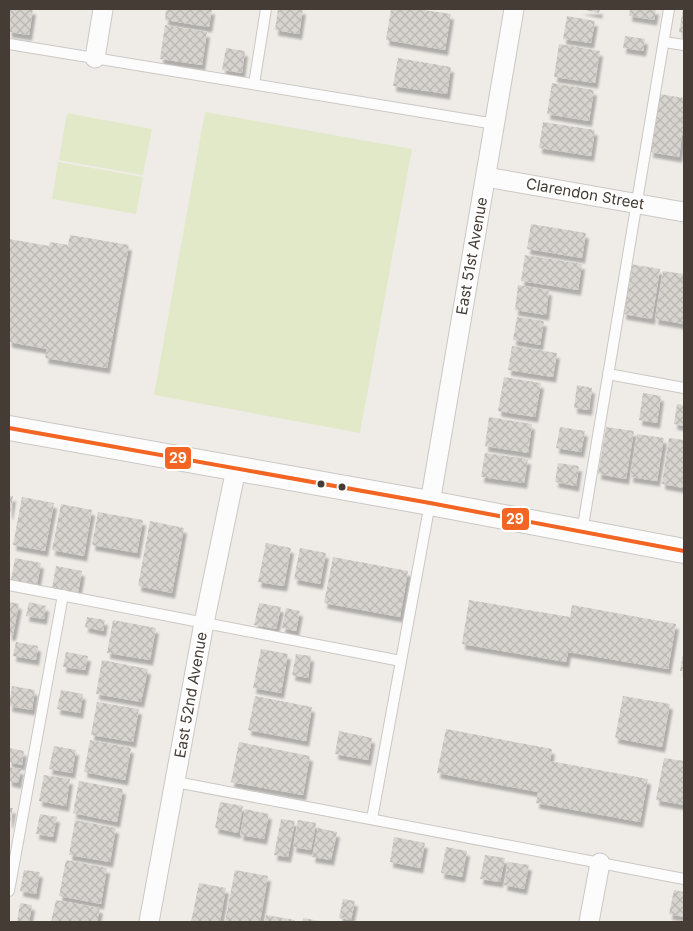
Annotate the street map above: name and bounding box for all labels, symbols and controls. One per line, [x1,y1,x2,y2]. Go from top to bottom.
street label: Clarendon Street [525,174,646,213]
street label: East 51st Avenue [452,195,491,316]
line badge: 29 [164,446,192,470]
text: 29 [169,449,187,466]
unlabelled marker [316,479,326,489]
unlabelled marker [337,482,347,492]
line badge: 29 [501,507,530,531]
text: 29 [506,510,524,527]
street label: East 52nd Avenue [170,630,211,759]

